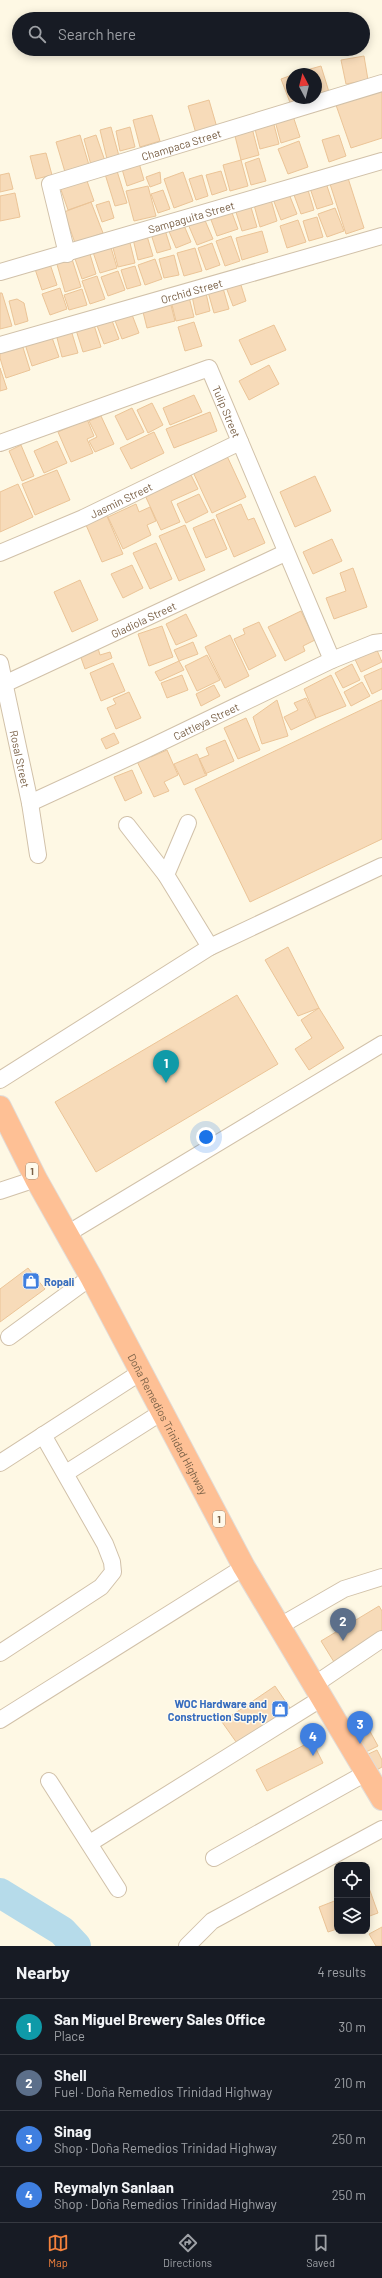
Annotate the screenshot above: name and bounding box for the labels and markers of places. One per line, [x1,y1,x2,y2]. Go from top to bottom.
pin: 1 [153,1050,179,1083]
shop icon: Ropali [21,1271,41,1291]
place label: Ropali [44,1275,75,1288]
pin: 2 [330,1608,356,1641]
place label: WOC Hardware and Construction Supply [168,1697,267,1723]
shop icon: WOC Hardware and Construction Supply [270,1699,290,1719]
pin: 3 [347,1711,373,1744]
pin: 4 [300,1723,326,1756]

